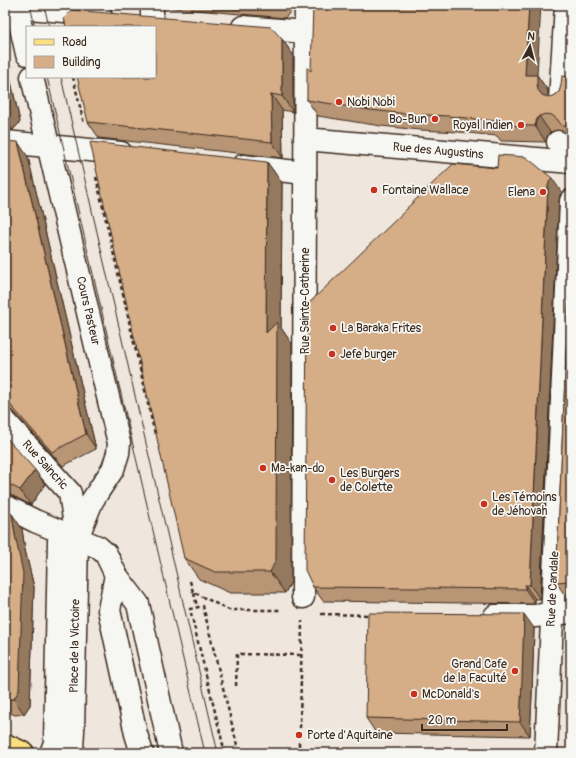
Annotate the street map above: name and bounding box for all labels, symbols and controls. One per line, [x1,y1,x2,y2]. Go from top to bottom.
legend [26,26,156,78]
north arrow [510,26,550,66]
text: N [527,30,536,44]
text: Road [62,35,87,50]
text: Building [62,55,101,70]
place label: Nobi Nobi [347,95,395,110]
marker: Nobi Nobi [334,97,344,107]
place label: Bo-Bun [389,112,427,127]
marker: Bo-Bun [430,114,440,124]
place label: Royal Indien [453,118,513,133]
marker: Royal Indien [516,120,526,130]
street label: Rue des Augustins [392,140,485,162]
place label: Fontaine Wallace [382,183,469,198]
marker: Fontaine Wallace [369,185,379,195]
place label: Elena [508,185,535,200]
marker: Elena [538,187,548,197]
street label: Rue Sainte-Catherine [298,248,313,354]
street label: Cours Pasteur [73,275,103,348]
place label: La Baraka Frites [341,321,422,336]
marker: La Baraka Frites [328,323,338,333]
place label: Jefe burger [340,347,398,362]
marker: Jefe burger [327,349,337,359]
street label: Rue Saincric [19,437,71,493]
place label: Ma-kan-do [271,461,325,476]
marker: Ma-kan-do [258,463,268,473]
place label: Les Burgers de Colette [340,466,400,495]
marker: Les Burgers de Colette [327,475,337,485]
place label: Les Témoins de Jéhovah [492,490,557,519]
marker: Les Témoins de Jéhovah [479,499,489,509]
street label: Rue de Candale [544,551,562,627]
street label: Place de la Victoire [67,599,83,693]
place label: Grand Cafe de la Faculté [443,657,507,686]
marker: Grand Cafe de la Faculté [510,666,520,676]
place label: McDonald's [422,687,480,702]
marker: McDonald's [409,689,419,699]
scale bar [422,706,507,732]
text: 20 m [428,713,457,728]
place label: Porte d'Aquitaine [307,728,393,743]
marker: Porte d'Aquitaine [294,730,304,740]

